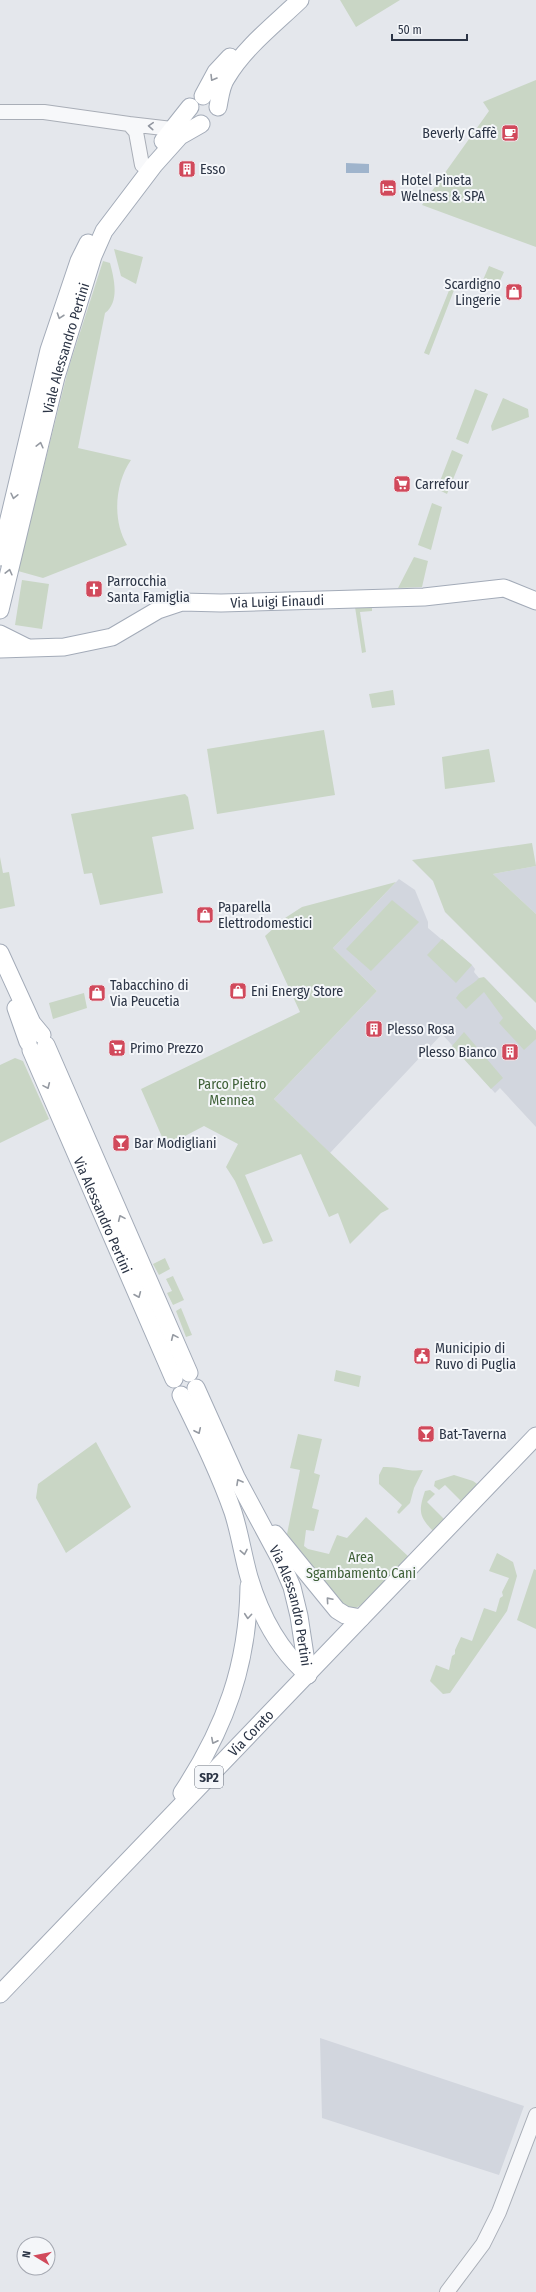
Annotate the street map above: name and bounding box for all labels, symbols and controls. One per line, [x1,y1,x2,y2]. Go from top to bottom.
scale bar [392,16,467,42]
text: 50 m [398,23,422,37]
one-way arrow [210,74,217,81]
one-way arrow [148,121,154,130]
cafe icon: Beverly Caffè [500,123,520,143]
place label: Beverly Caffè [422,125,497,142]
building icon: Esso [177,159,197,179]
place label: Esso [200,161,226,178]
place label: Hotel Pineta Welness & SPA [401,172,485,205]
hotel icon: Hotel Pineta Welness & SPA [378,178,398,198]
place label: Scardigno Lingerie [444,276,501,309]
street label: Viale Alessandro Pertini [39,281,93,415]
shop icon: Scardigno Lingerie [504,282,524,302]
one-way arrow [56,312,65,319]
one-way arrow [35,442,43,449]
supermarket icon: Carrefour [392,474,412,494]
place label: Carrefour [415,476,469,493]
one-way arrow [11,493,19,499]
one-way arrow [5,569,13,575]
place label: Parrocchia Santa Famiglia [107,573,190,606]
church icon: Parrocchia Santa Famiglia [84,579,104,599]
street label: Via Luigi Einaudi [230,591,324,611]
place label: Paparella Elettrodomestici [218,899,312,932]
shop icon: Paparella Elettrodomestici [195,905,215,925]
place label: Tabacchino di Via Peucetia [110,977,189,1010]
shop icon: Eni Energy Store [228,981,248,1001]
shop icon: Tabacchino di Via Peucetia [87,983,107,1003]
place label: Eni Energy Store [251,983,343,1000]
building icon: Plesso Rosa [364,1019,384,1039]
place label: Plesso Rosa [387,1021,455,1038]
supermarket icon: Primo Prezzo [107,1038,127,1058]
place label: Primo Prezzo [130,1040,204,1057]
building icon: Plesso Bianco [500,1042,520,1062]
place label: Plesso Bianco [418,1044,497,1061]
park label: Parco Pietro Mennea [198,1076,266,1109]
one-way arrow [42,1082,50,1089]
bar icon: Bar Modigliani [111,1133,131,1153]
place label: Bar Modigliani [134,1135,217,1152]
street label: Via Alessandro Pertini [70,1154,136,1276]
one-way arrow [118,1215,126,1223]
one-way arrow [134,1291,142,1298]
one-way arrow [170,1334,178,1341]
place label: Municipio di Ruvo di Puglia [435,1340,516,1373]
public building icon: Municipio di Ruvo di Puglia [412,1346,432,1366]
bar icon: Bat-Taverna [416,1424,436,1444]
one-way arrow [193,1426,201,1434]
place label: Bat-Taverna [439,1426,507,1443]
one-way arrow [236,1479,244,1486]
street label: Via Alessandro Pertini [266,1542,315,1667]
one-way arrow [239,1549,248,1555]
park label: Area Sgambamento Cani [306,1549,416,1582]
one-way arrow [326,1597,333,1605]
one-way arrow [244,1613,253,1620]
street label: Via Corato [225,1706,277,1760]
one-way arrow [211,1737,218,1744]
road number: SP2 [195,1766,223,1788]
north arrow [16,2236,56,2276]
text: N [20,2250,34,2259]

